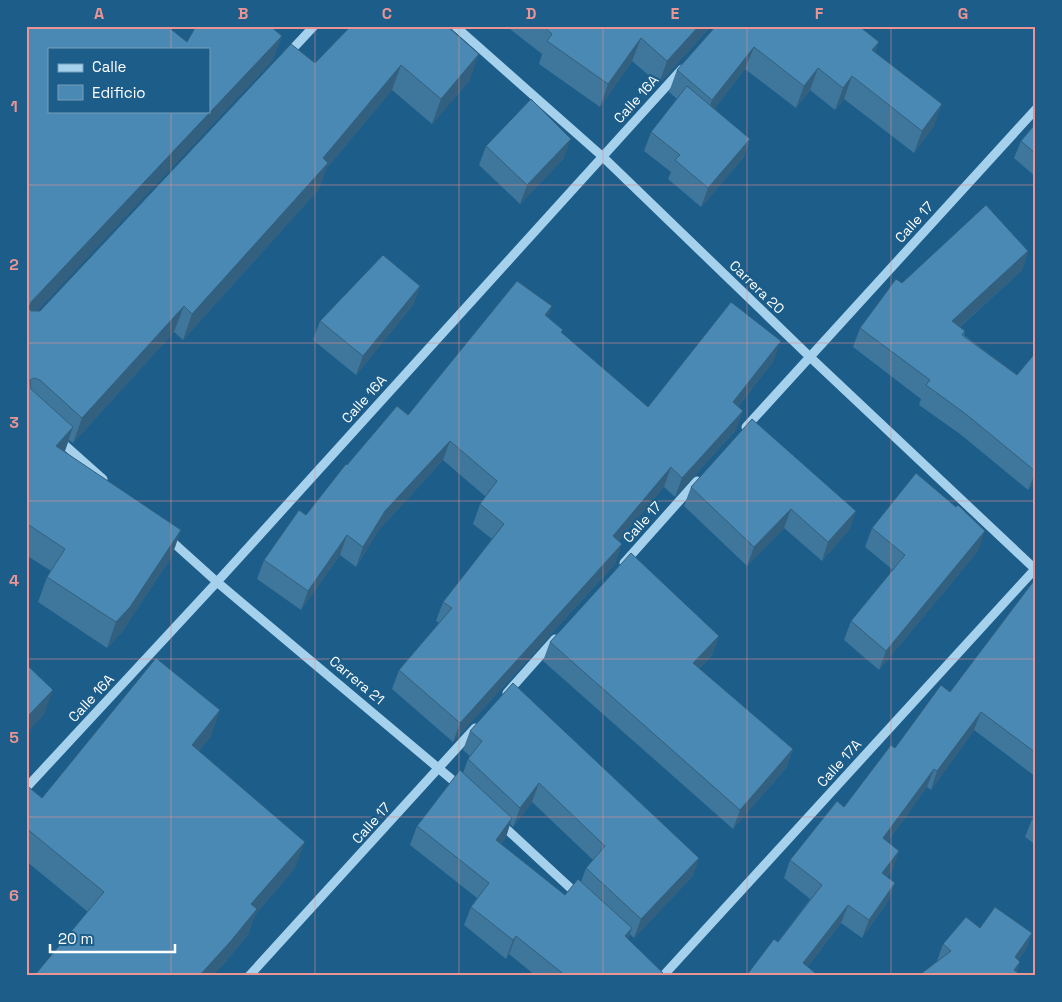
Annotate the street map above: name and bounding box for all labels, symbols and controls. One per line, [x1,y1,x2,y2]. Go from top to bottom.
text: A [94,3,104,24]
text: B [238,3,248,24]
text: C [382,3,392,24]
text: D [526,3,536,24]
text: E [671,3,680,24]
text: F [815,3,824,24]
text: G [958,3,968,24]
legend [48,48,210,112]
text: Calle [92,57,127,76]
street label: Calle 16A [610,71,663,127]
text: Edificio [92,83,146,102]
text: 1 [10,96,18,117]
street label: Calle 17 [891,198,937,246]
text: 2 [9,254,19,275]
street label: Carrera 20 [726,256,788,318]
street label: Calle 16A [338,371,391,427]
text: 3 [9,412,19,433]
street label: Calle 17 [619,498,665,546]
text: 4 [9,570,19,591]
street label: Carrera 21 [326,652,388,708]
street label: Calle 16A [64,670,118,726]
text: 5 [9,727,19,748]
street label: Calle 17A [813,735,865,791]
street label: Calle 17 [348,799,394,847]
text: 6 [9,885,19,906]
scale bar [50,922,175,954]
text: 20 m [58,929,93,948]

